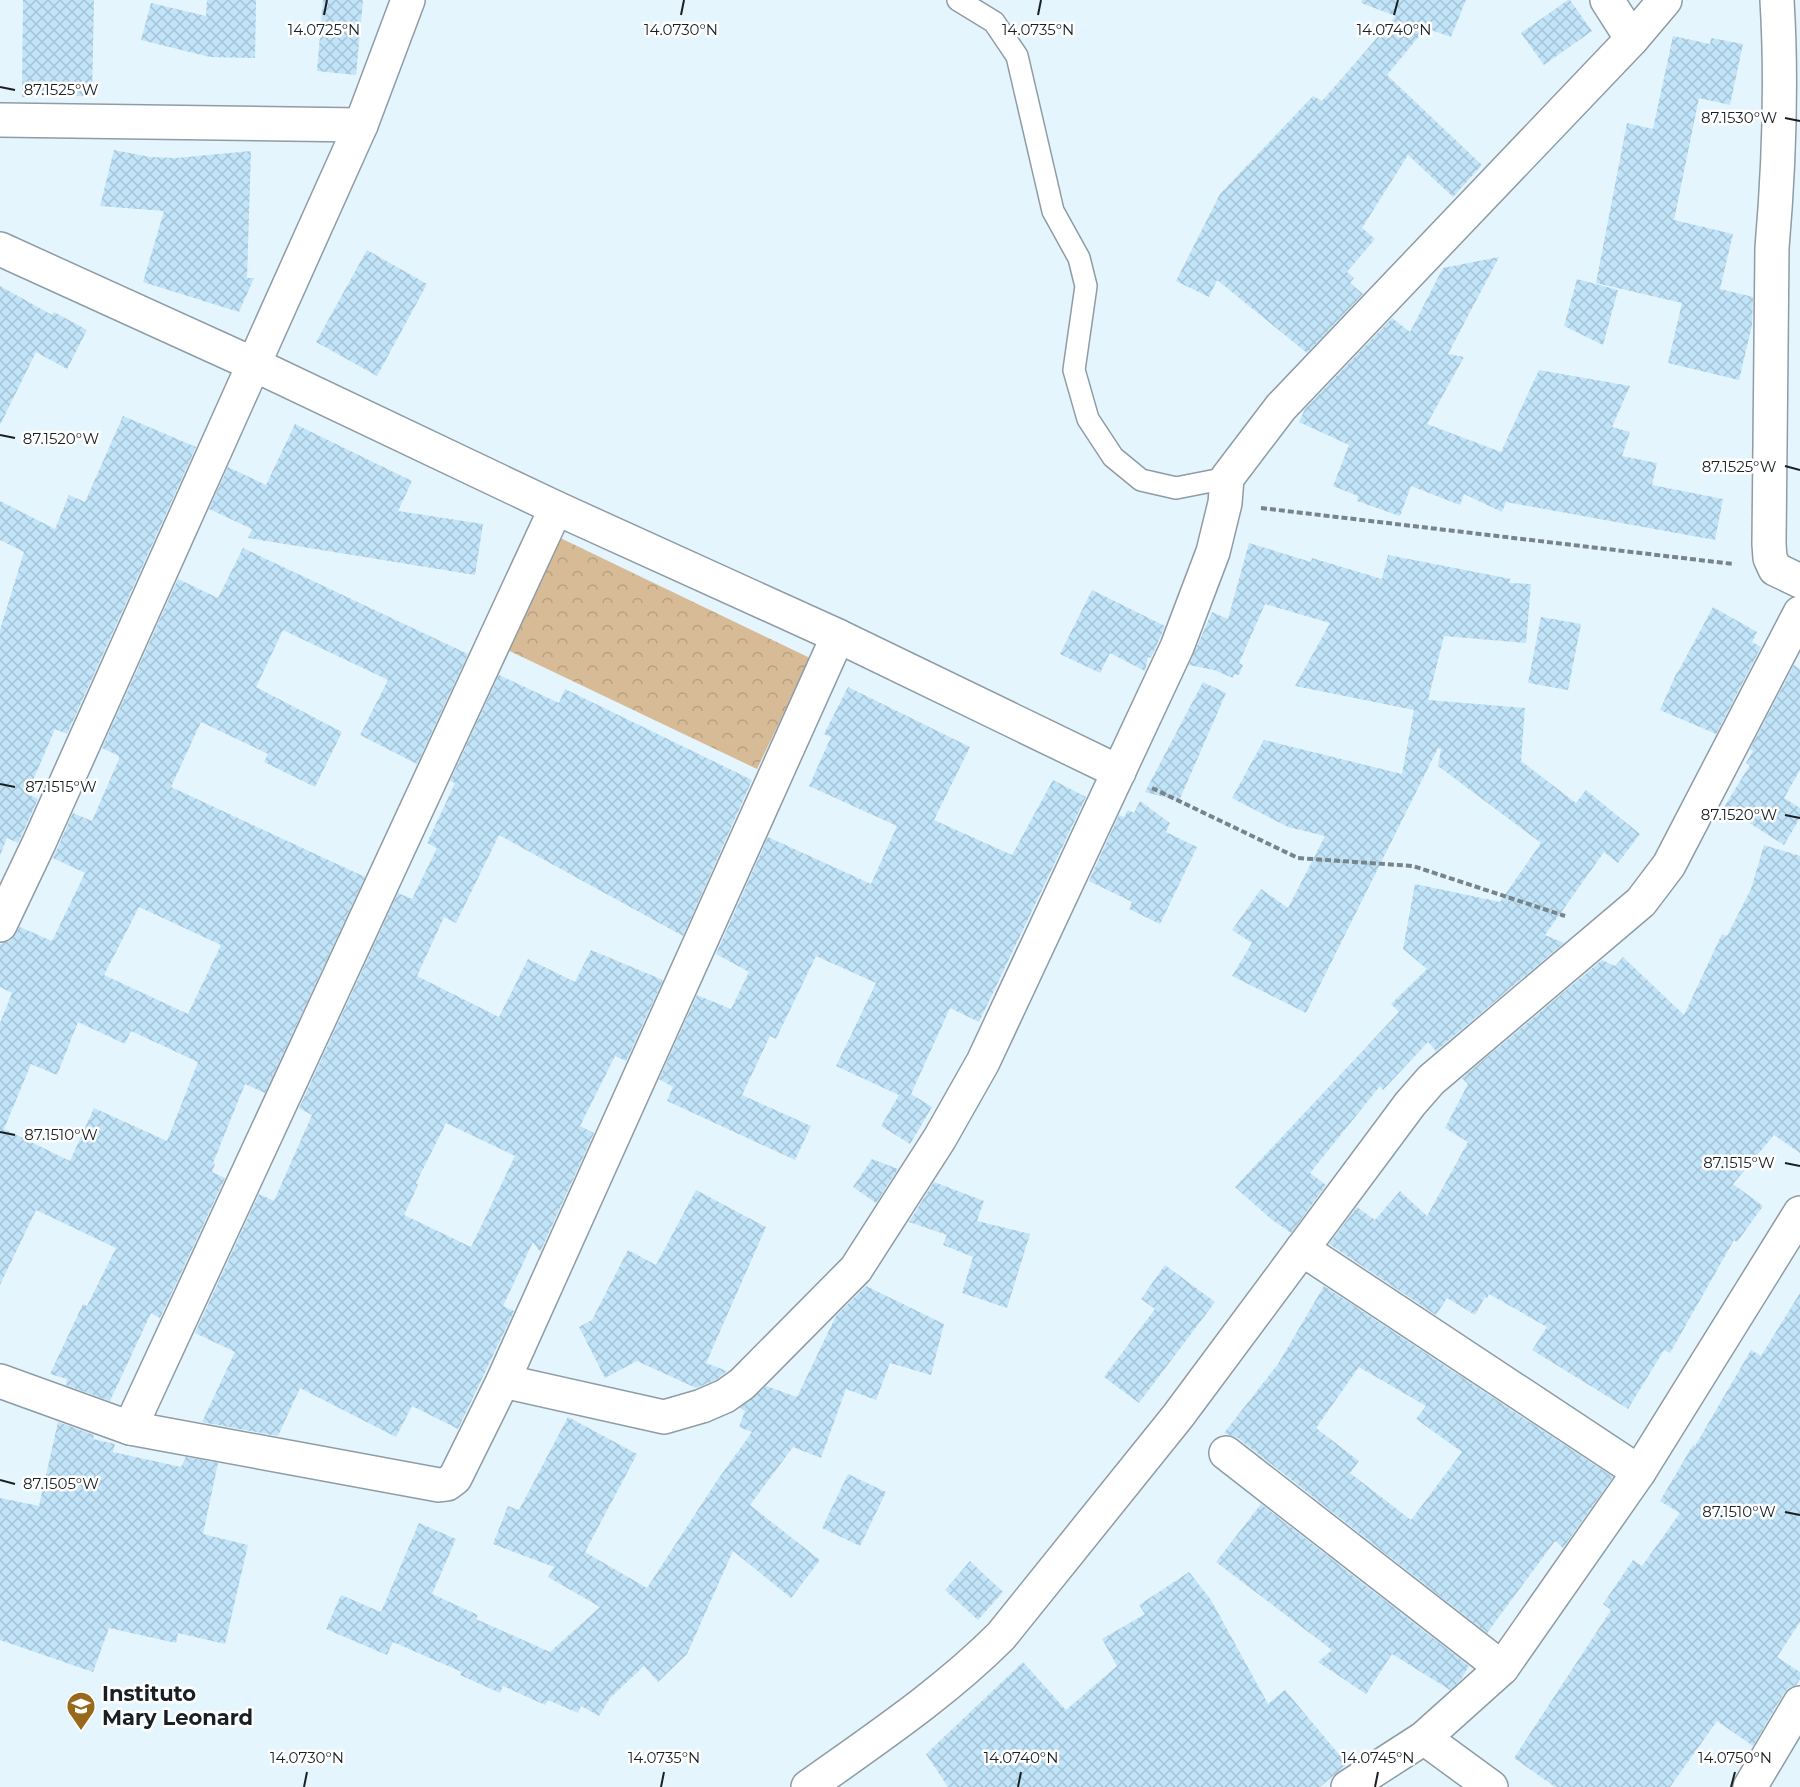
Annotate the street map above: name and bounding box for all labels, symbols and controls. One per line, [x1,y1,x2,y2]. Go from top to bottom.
text: 14.0725°N [288,20,360,39]
text: 14.0730°N [644,20,718,39]
text: 14.0735°N [1002,20,1074,39]
text: 14.0740°N [1357,20,1431,39]
text: 87.1525°W [24,80,99,99]
text: 87.1530°W [1701,108,1777,127]
text: 87.1520°W [23,429,99,448]
text: 87.1525°W [1702,457,1777,476]
text: 87.1515°W [25,777,97,796]
text: 87.1520°W [1701,805,1777,824]
text: 87.1510°W [24,1125,98,1144]
text: 87.1515°W [1703,1153,1775,1172]
text: 87.1505°W [23,1474,99,1493]
text: 87.1510°W [1702,1502,1776,1521]
place label: Instituto Mary Leonard [102,1681,253,1730]
school or university icon: Instituto Mary Leonard [65,1690,97,1732]
text: 14.0730°N [270,1748,344,1767]
text: 14.0735°N [628,1748,700,1767]
text: 14.0740°N [984,1748,1058,1767]
text: 14.0745°N [1342,1748,1414,1767]
text: 14.0750°N [1698,1748,1772,1767]

